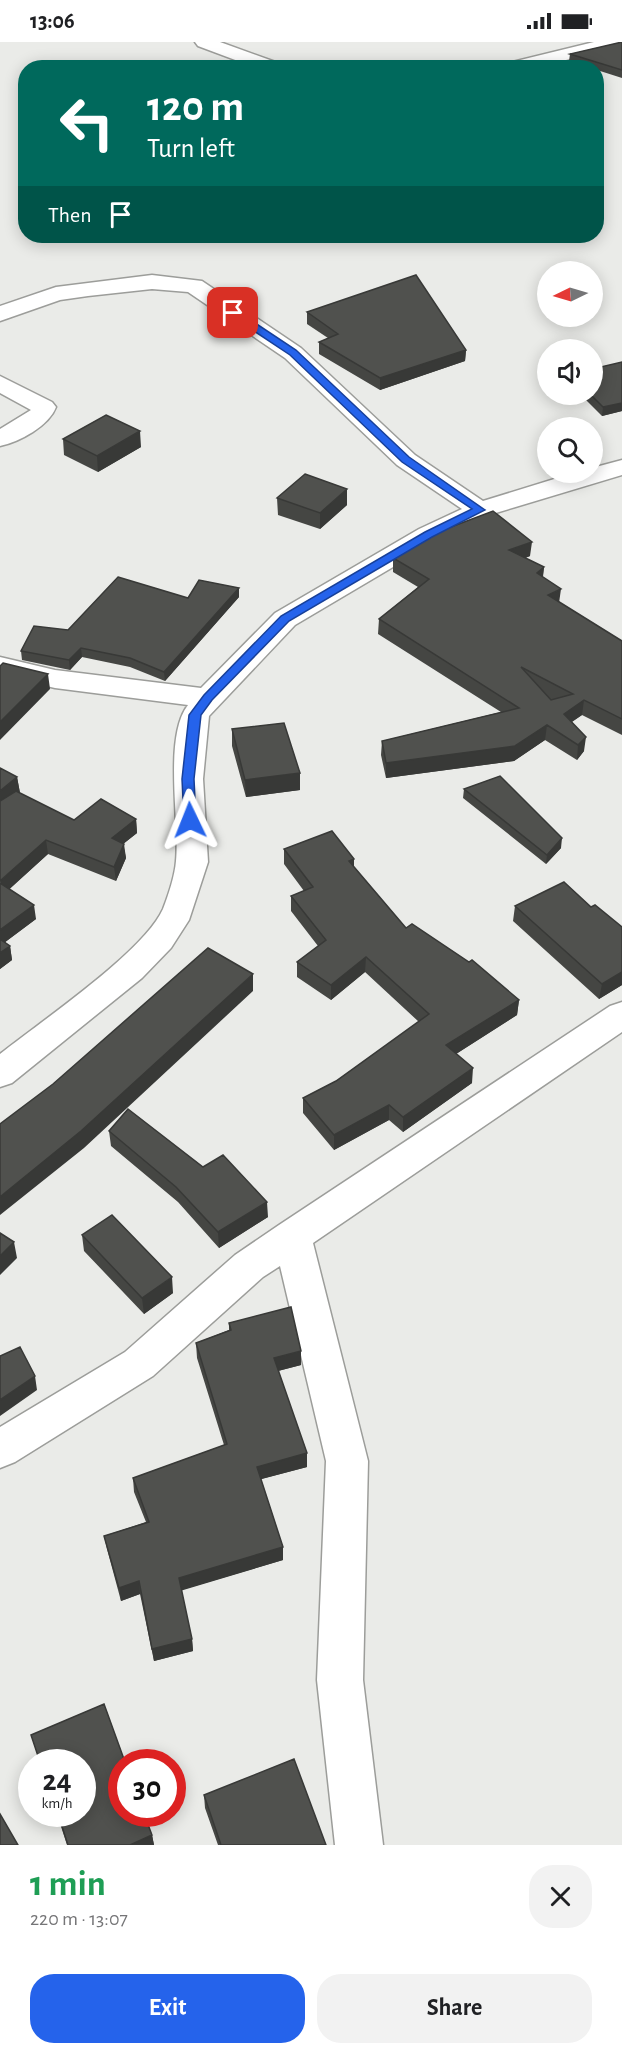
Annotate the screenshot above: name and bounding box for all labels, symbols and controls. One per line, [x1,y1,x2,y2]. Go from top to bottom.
text: 13:06 [30,10,75,32]
icon: left [48,84,126,162]
text: 120 m [147,86,244,128]
text: Turn left [147,135,235,162]
icon: arrive [104,198,137,231]
text: Then [48,204,92,226]
north arrow [537,261,603,327]
map controls [537,261,603,483]
pin [207,287,258,338]
icon: arrive [216,296,249,329]
button: sound [537,339,603,405]
button: search [537,417,603,483]
position arrow [158,788,222,852]
speed limit sign: 30 [108,1749,186,1827]
text: 24 [42,1766,72,1796]
text: km/h [42,1796,72,1811]
button: close [529,1865,592,1928]
text: 1 min [30,1866,106,1902]
text: 220 m · 13:07 [30,1909,128,1929]
button: Exit [30,1974,305,2043]
button: Share [317,1974,592,2043]

